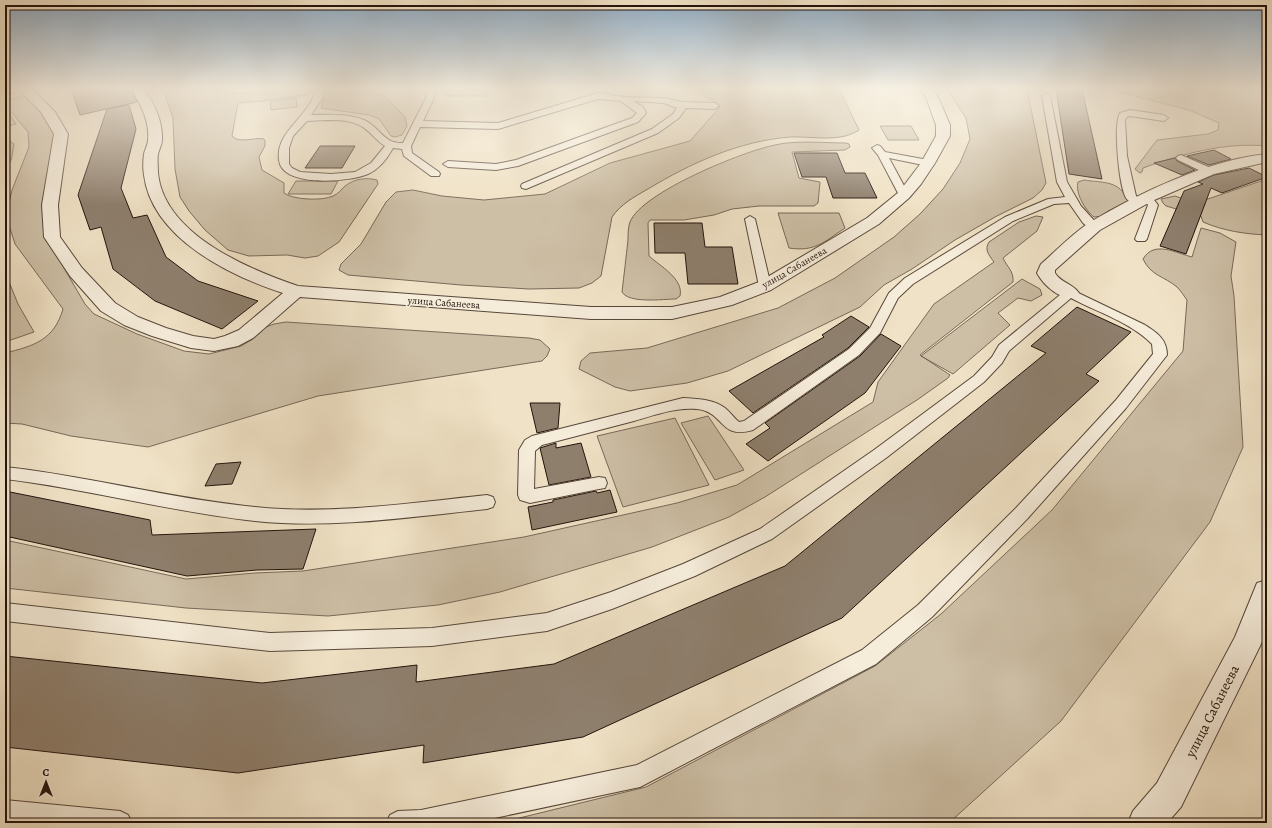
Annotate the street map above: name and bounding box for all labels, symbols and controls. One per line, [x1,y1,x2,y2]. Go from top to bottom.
street label: улица Сабанеева [759,243,829,292]
street label: улица Сабанеева [406,293,481,312]
street label: улица Сабанеева [1180,661,1244,762]
north arrow [26,762,66,802]
text: С [43,765,50,780]

